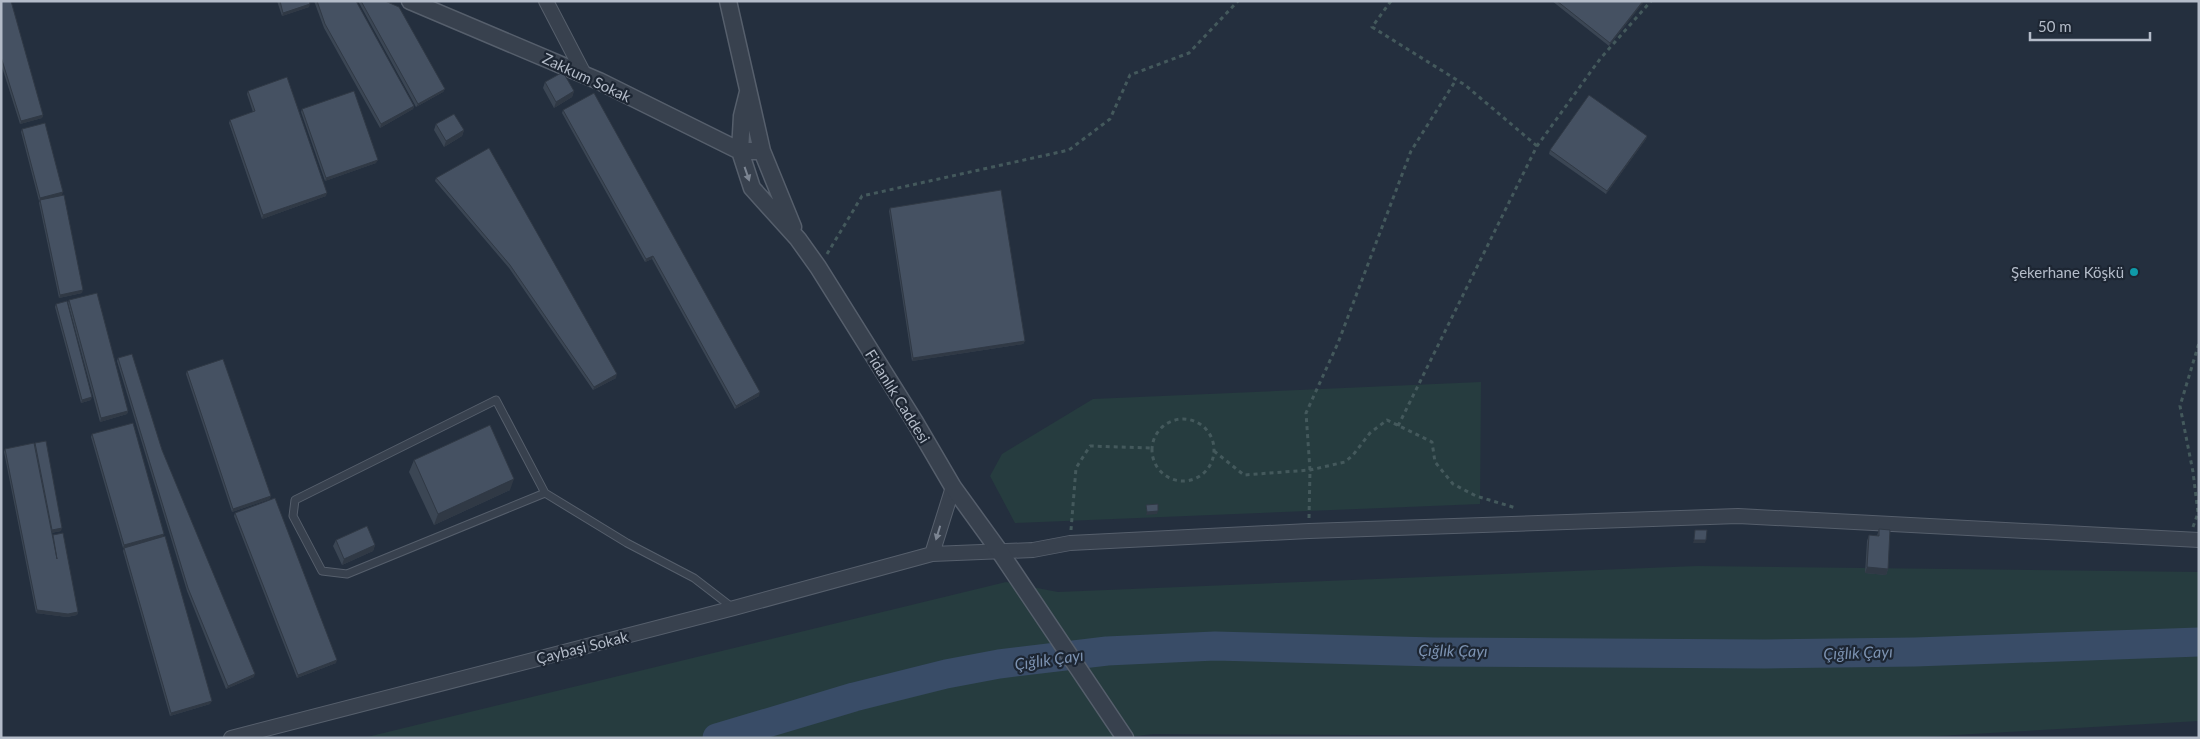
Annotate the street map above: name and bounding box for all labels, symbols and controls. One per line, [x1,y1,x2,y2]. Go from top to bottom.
scale bar [2030,10,2150,42]
text: 50 m [2038,17,2072,35]
street label: Zakkum Sokak [540,49,634,105]
one-way arrow [744,167,752,182]
place label: Şekerhane Köşkü [2011,263,2124,281]
marker: Şekerhane Köşkü [2128,266,2140,278]
street label: Fidanlık Caddesi [862,346,934,446]
one-way arrow [934,526,942,541]
street label: Çaybaşi Sokak [534,627,630,667]
water label: Çığlık Çayı [1418,640,1488,660]
water label: Çığlık Çayı [1823,641,1893,663]
water label: Çığlık Çayı [1013,645,1085,673]

